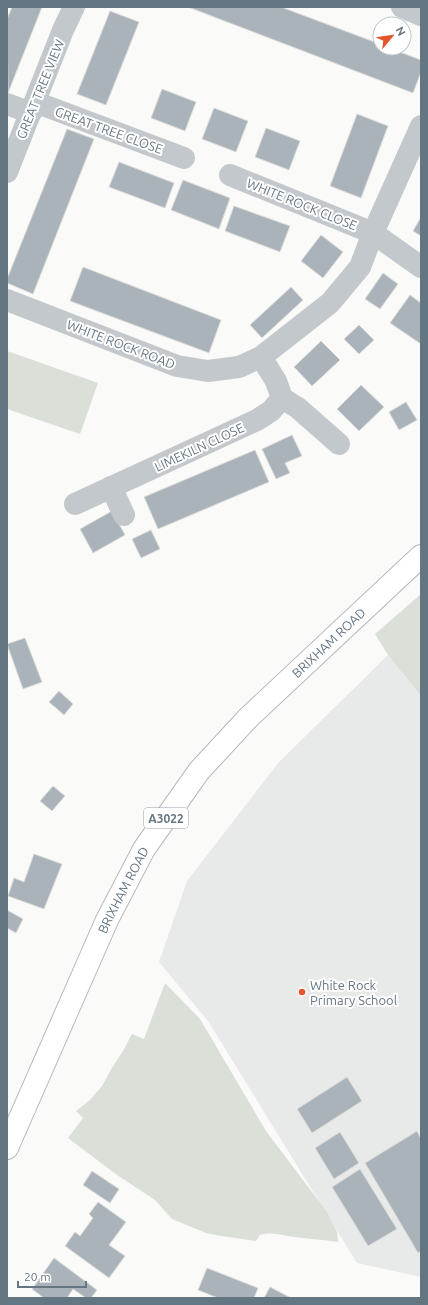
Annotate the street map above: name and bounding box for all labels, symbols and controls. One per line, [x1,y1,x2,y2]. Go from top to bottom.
north arrow [372,16,412,56]
text: N [394,25,408,38]
street label: GREAT TREE VIEW [14,37,66,141]
street label: GREAT TREE CLOSE [53,104,165,156]
street label: WHITE ROCK CLOSE [245,176,359,232]
street label: WHITE ROCK ROAD [65,317,177,371]
street label: LIMEKILN CLOSE [152,420,246,474]
street label: BRIXHAM ROAD [289,605,368,680]
road number: A3022 [144,808,188,828]
street label: BRIXHAM ROAD [95,844,151,935]
place label: White Rock Primary School [310,978,398,1007]
marker: White Rock Primary School [297,987,307,997]
scale bar [18,1263,86,1289]
text: 20 m [24,1270,51,1283]

